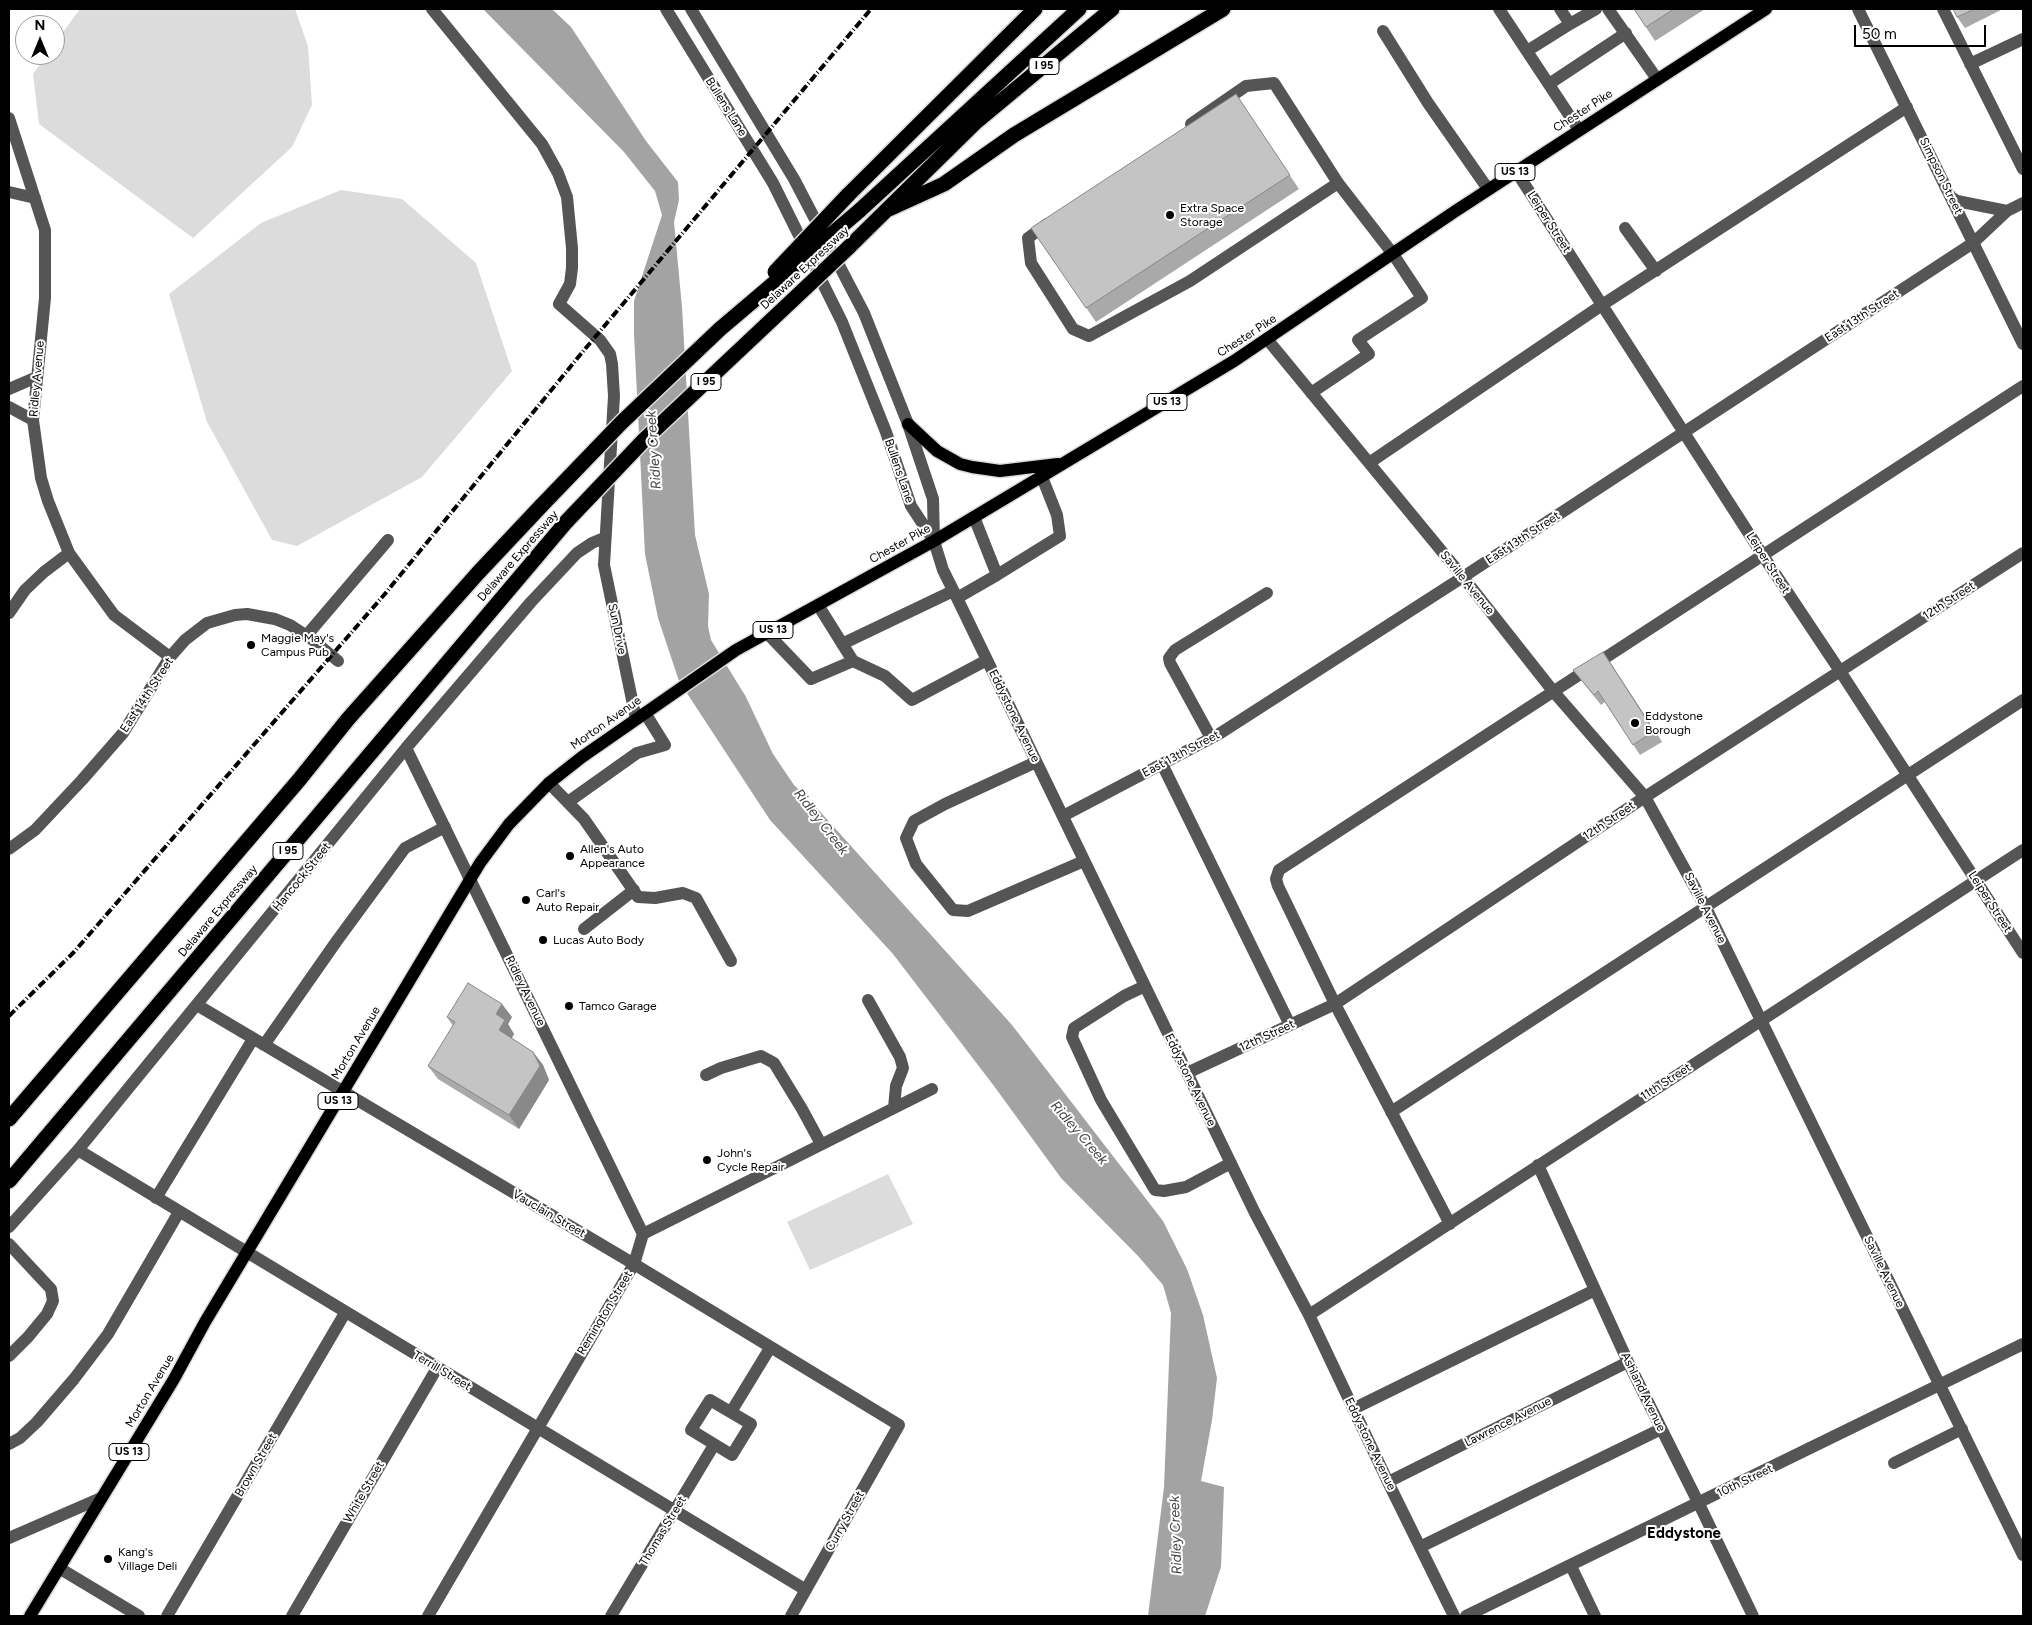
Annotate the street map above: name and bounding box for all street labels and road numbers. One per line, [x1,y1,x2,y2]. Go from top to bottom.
road number: I 95 [1029,58,1059,74]
street label: Bullens Lane [702,75,750,139]
street label: Chester Pike [1551,87,1615,135]
street label: Simpson Street [1916,135,1966,217]
road number: US 13 [1495,163,1535,180]
street label: Leiper Street [1524,189,1574,255]
street label: Delaware Expressway [758,223,852,313]
street label: East 13th Street [1822,287,1902,345]
street label: Chester Pike [1215,312,1279,360]
street label: Ridley Avenue [27,340,47,418]
road number: I 95 [691,374,721,391]
road number: US 13 [1147,394,1187,411]
street label: Bullens Lane [881,437,917,505]
street label: Delaware Expressway [475,508,561,604]
street label: East 13th Street [1483,509,1563,567]
street label: Chester Pike [867,521,933,567]
street label: Leiper Street [1743,530,1793,596]
street label: Saville Avenue [1437,548,1497,618]
street label: 12th Street [1920,579,1978,623]
street label: Sun Drive [605,602,629,656]
road number: US 13 [753,622,793,638]
street label: East 14th Street [117,655,177,735]
street label: Eddystone Avenue [985,667,1043,765]
street label: Morton Avenue [568,693,644,753]
street label: East 13th Street [1140,728,1222,780]
street label: 12th Street [1580,798,1638,844]
street label: Hancock Street [270,840,334,914]
road number: I 95 [273,842,303,859]
street label: Delaware Expressway [175,862,261,960]
street label: Leiper Street [1965,869,2015,935]
street label: Saville Avenue [1681,870,1729,946]
street label: Ridley Avenue [502,954,548,1028]
street label: Morton Avenue [328,1004,384,1082]
street label: 12th Street [1237,1017,1297,1055]
street label: Eddystone Avenue [1161,1031,1219,1129]
street label: 11th Street [1638,1060,1694,1104]
road number: US 13 [318,1092,358,1110]
street label: Vauclain Street [510,1187,588,1241]
street label: Saville Avenue [1860,1234,1908,1310]
street label: Remington Street [574,1268,636,1358]
street label: Terrill Street [410,1348,474,1394]
street label: Ashland Avenue [1618,1350,1668,1434]
street label: Morton Avenue [122,1352,178,1430]
street label: Lawrence Avenue [1462,1394,1554,1450]
street label: Eddystone Avenue [1341,1395,1399,1493]
street label: Brown Street [232,1431,280,1499]
road number: US 13 [109,1444,149,1460]
street label: White Street [341,1459,387,1525]
street label: 10th Street [1715,1461,1775,1501]
street label: Curry Street [823,1489,867,1553]
street label: Thomas Street [637,1494,689,1568]

